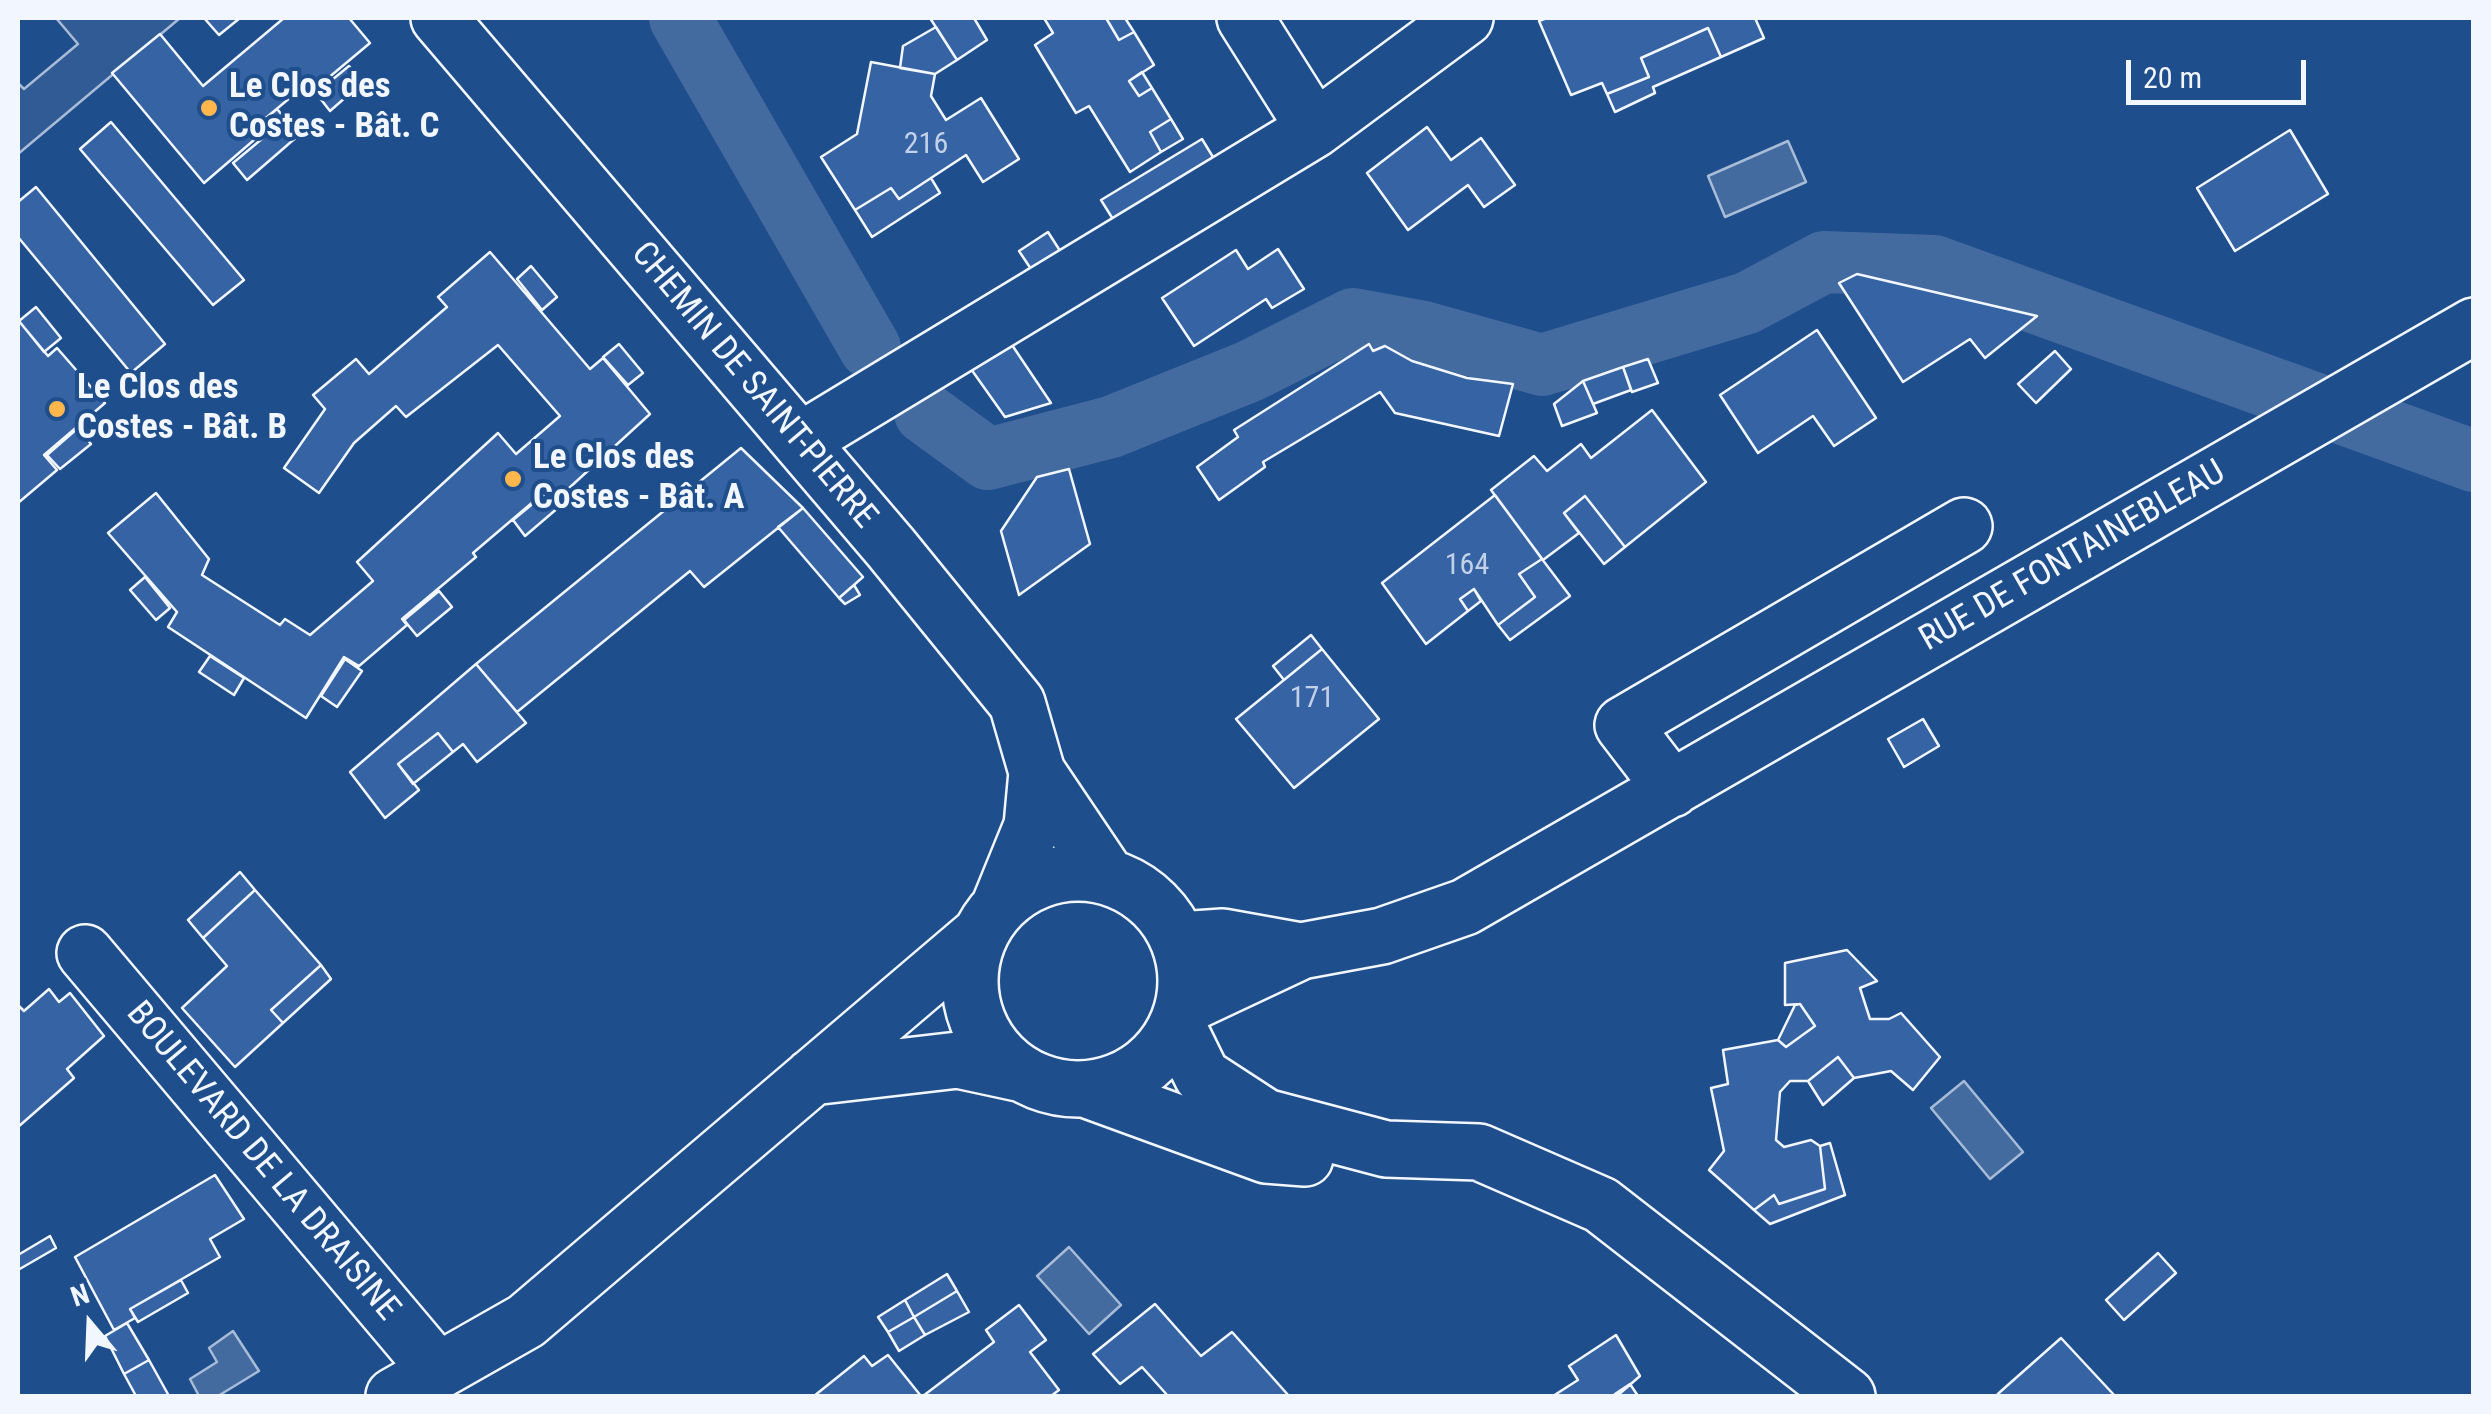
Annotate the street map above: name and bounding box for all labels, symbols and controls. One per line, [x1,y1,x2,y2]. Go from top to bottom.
scale bar [2131,40,2311,102]
text: 20 m [2143,60,2202,95]
place label: Le Clos des Costes - Bât. C [229,67,439,149]
marker: Le Clos des Costes - Bât. C [198,97,220,119]
house number: 216 [904,127,948,163]
street label: CHEMIN DE SAINT-PIERRE [621,234,885,538]
place label: Le Clos des Costes - Bât. B [77,368,287,450]
marker: Le Clos des Costes - Bât. B [46,398,68,420]
place label: Le Clos des Costes - Bât. A [533,438,744,520]
street label: RUE DE FONTAINEBLEAU [1913,452,2233,662]
marker: Le Clos des Costes - Bât. A [502,468,524,490]
house number: 164 [1445,548,1489,584]
house number: 171 [1290,681,1334,717]
street label: BOULEVARD DE LA DRAISINE [116,994,408,1330]
north arrow [40,1274,140,1374]
text: N [67,1277,94,1314]

